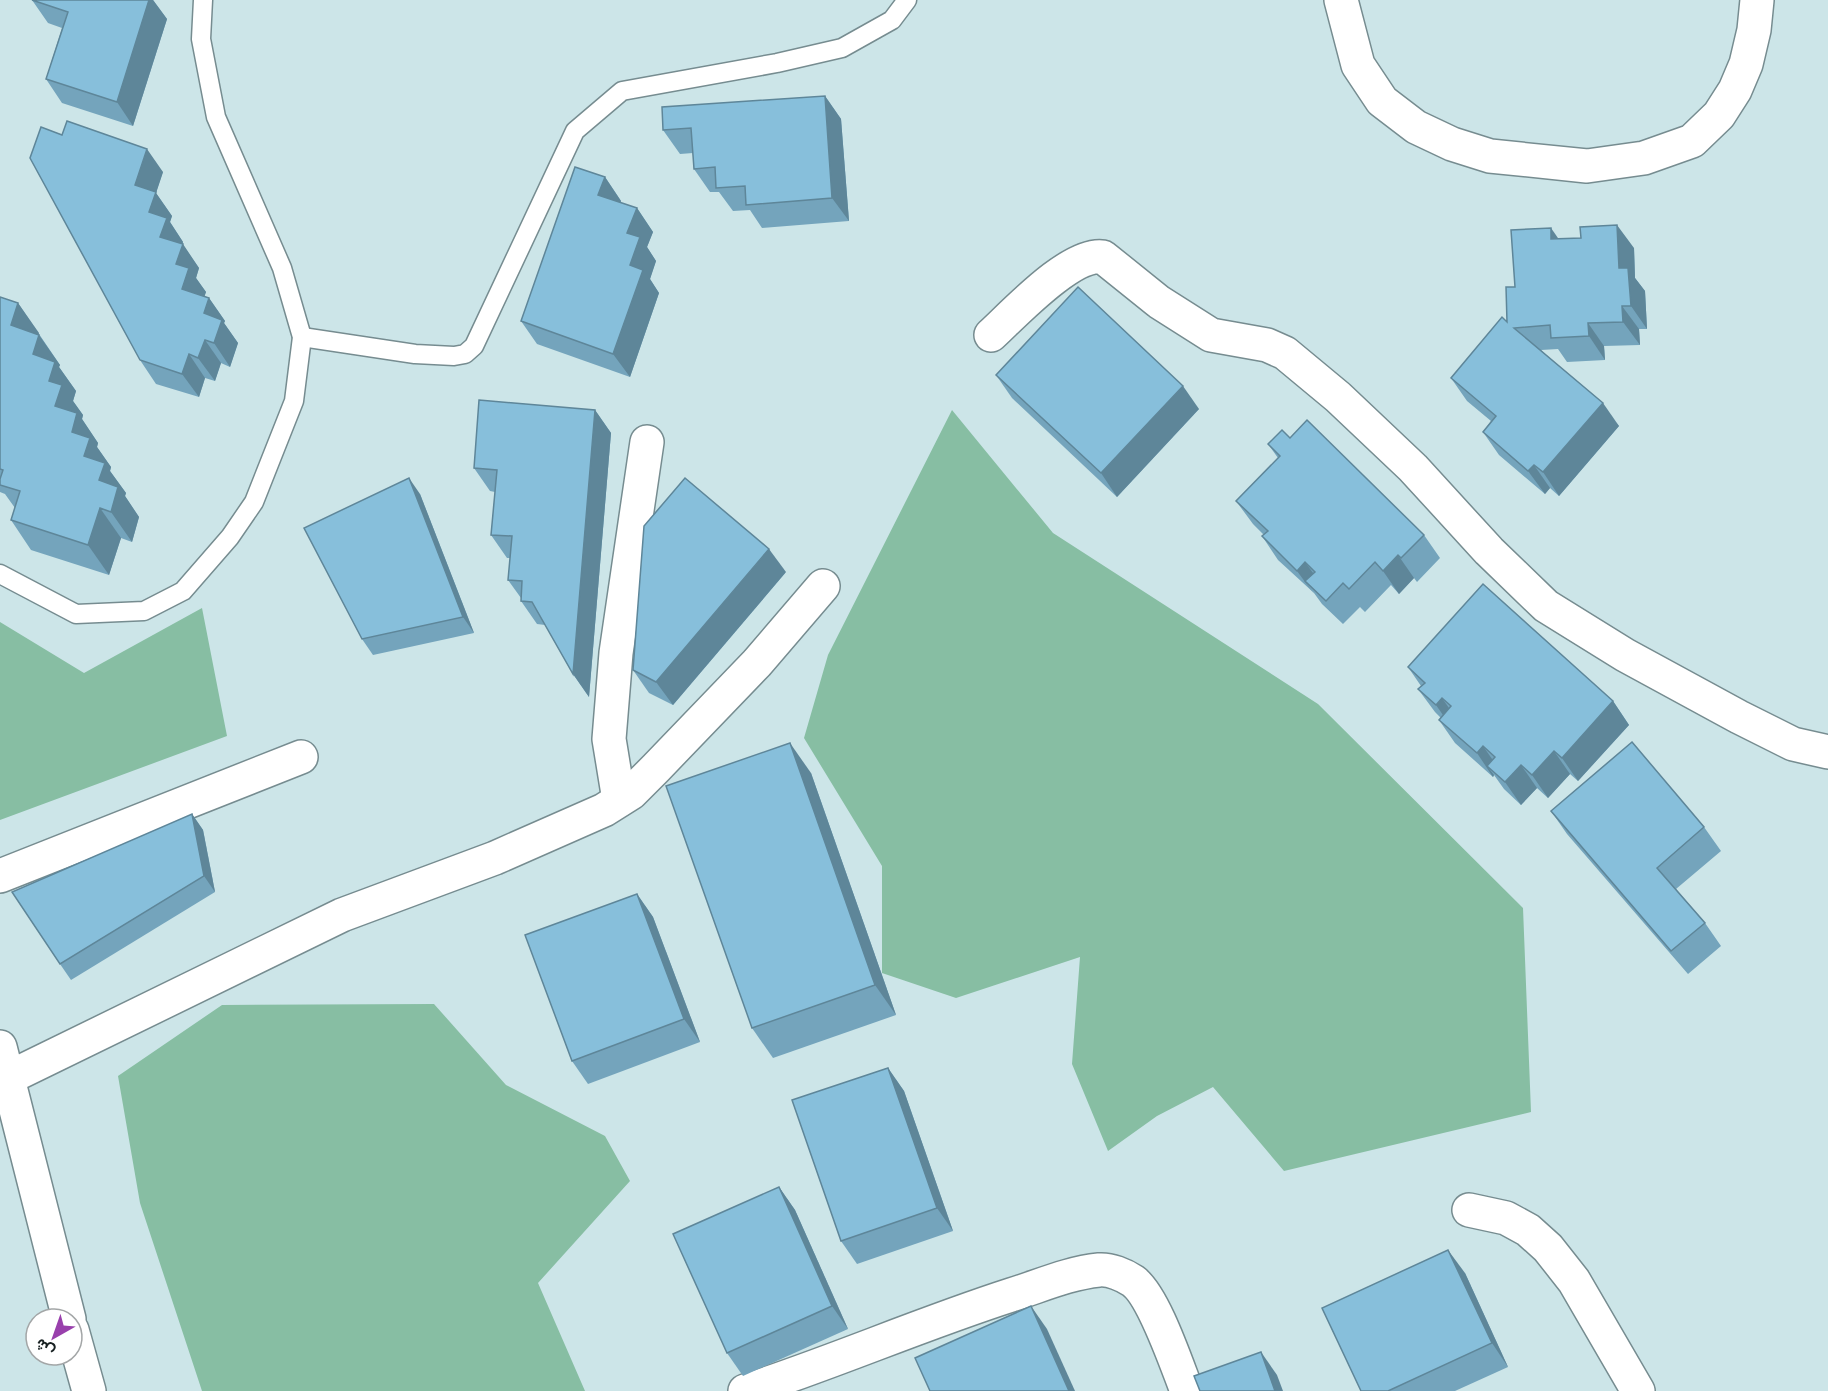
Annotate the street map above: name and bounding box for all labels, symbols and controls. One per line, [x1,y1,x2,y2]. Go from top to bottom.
north arrow [24,1307,84,1367]
text: ش [30,1334,59,1363]

